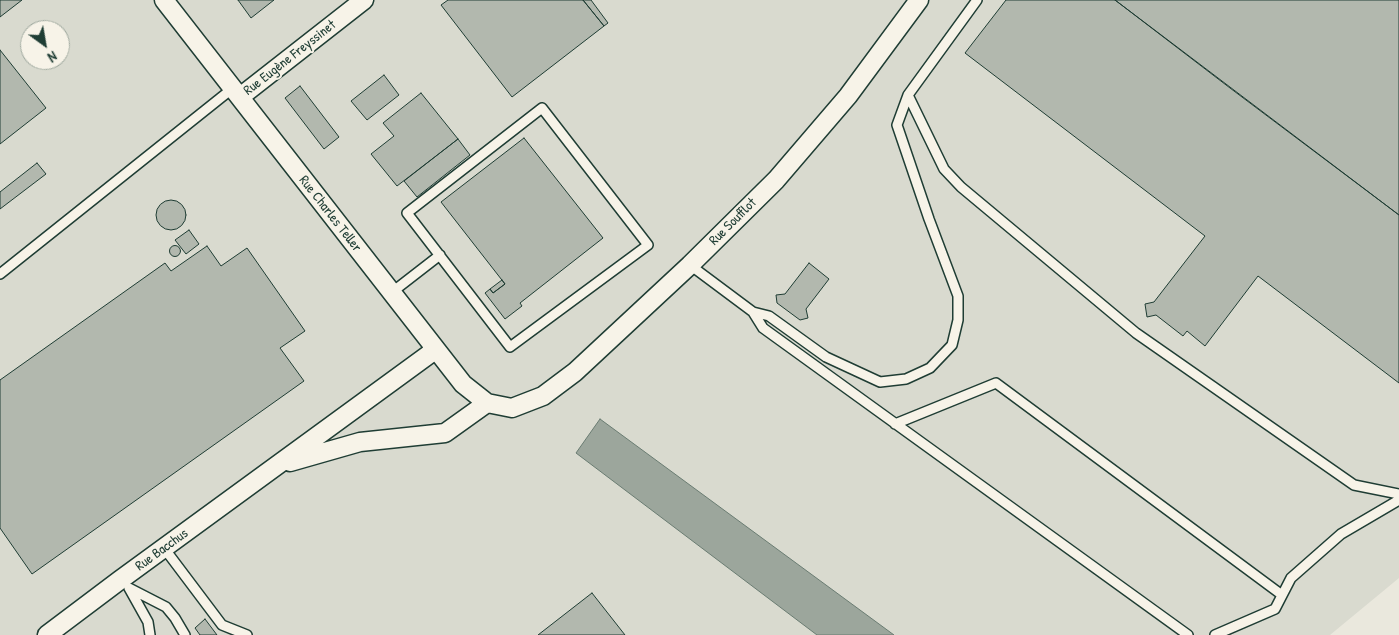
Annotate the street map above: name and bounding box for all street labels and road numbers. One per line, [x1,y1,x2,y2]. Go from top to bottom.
street label: Rue Eugène Freyssinet [241,17,339,99]
street label: Rue Charles Teller [295,172,365,256]
street label: Rue Soufflot [706,195,760,249]
street label: Rue Bacchus [132,525,192,575]

